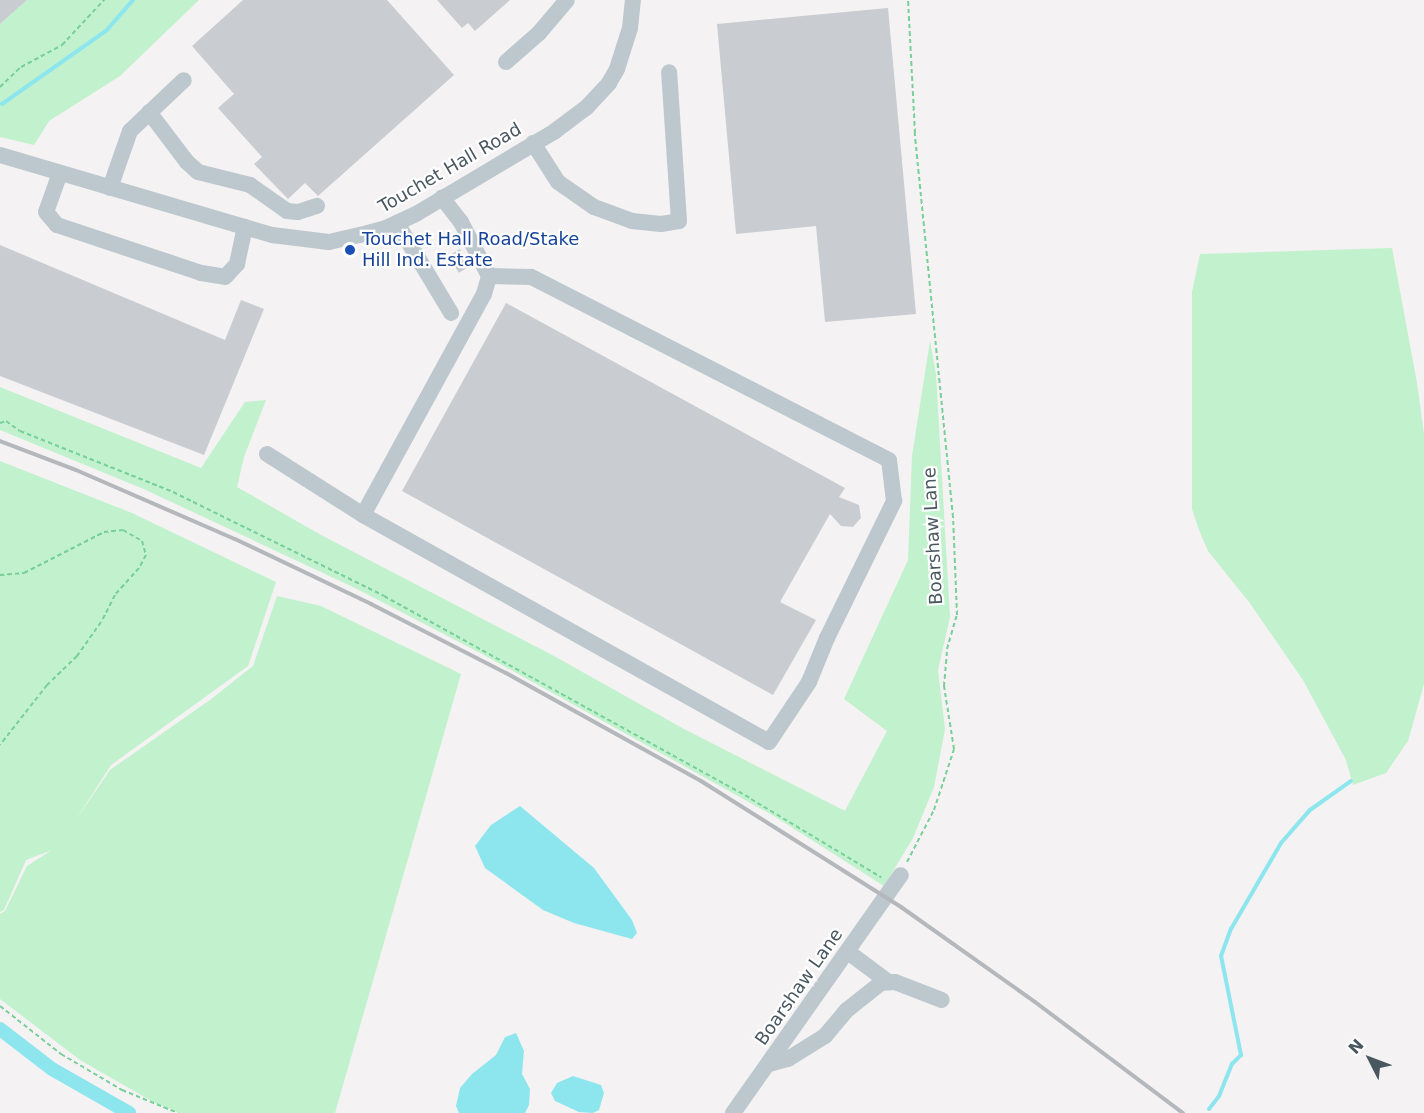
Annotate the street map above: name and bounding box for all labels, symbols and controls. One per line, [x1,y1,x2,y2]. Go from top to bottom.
street label: Touchet Hall Road [375,118,525,218]
place label: Touchet Hall Road/Stake Hill Ind. Estate [362,229,579,272]
marker: Touchet Hall Road/Stake Hill Ind. Estate [343,243,357,257]
street label: Boarshaw Lane [919,467,947,605]
street label: Boarshaw Lane [751,924,847,1050]
north arrow [1340,1029,1400,1089]
text: N [1345,1035,1368,1058]

